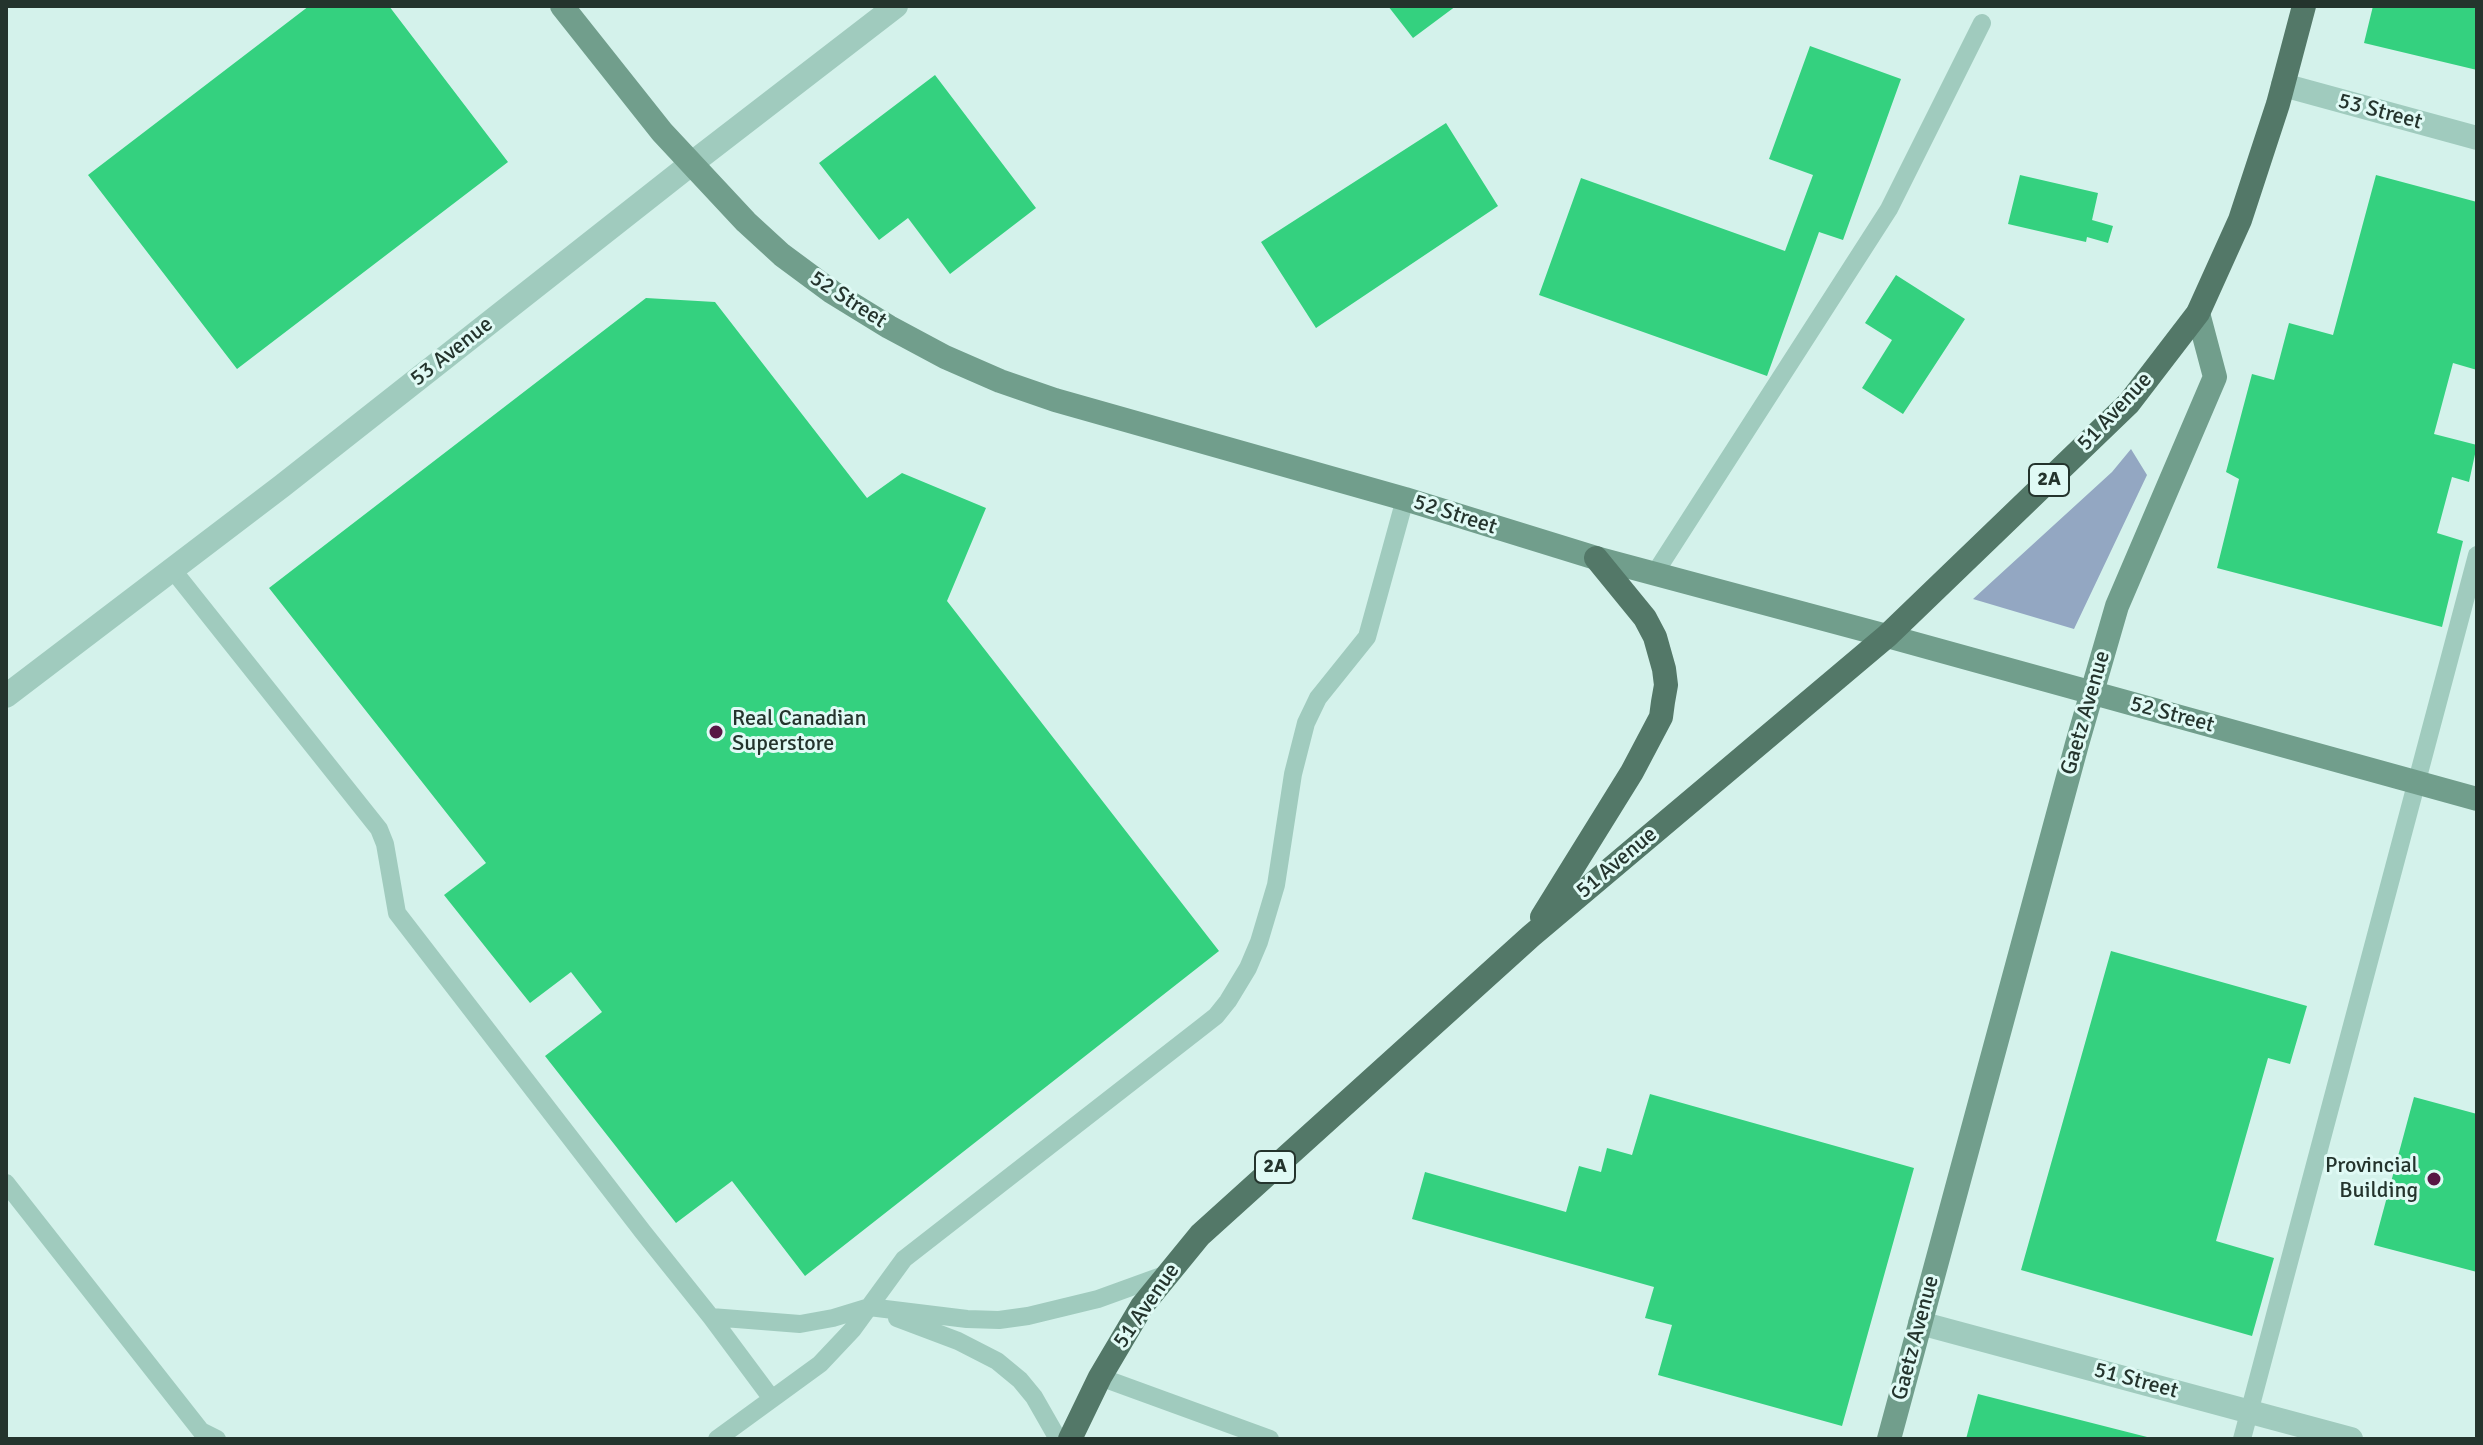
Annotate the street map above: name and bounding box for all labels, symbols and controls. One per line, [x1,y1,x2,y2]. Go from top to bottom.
street label: 53 Street [2335,88,2425,136]
street label: 52 Street [805,266,891,334]
street label: 53 Avenue [405,312,499,392]
street label: 51 Avenue [2072,367,2158,457]
road number: 2A [2029,464,2069,496]
street label: 52 Street [1410,489,1500,541]
street label: Gaetz Avenue [2056,648,2116,778]
street label: 52 Street [2127,691,2217,739]
place label: Real Canadian Superstore [732,706,866,758]
marker: Real Canadian Superstore [707,723,725,741]
street label: 51 Avenue [1571,822,1663,904]
road number: 2A [1255,1151,1295,1183]
place label: Provincial Building [2325,1153,2418,1204]
marker: Provincial Building [2425,1170,2443,1188]
street label: 51 Avenue [1108,1259,1186,1353]
street label: Gaetz Avenue [1887,1273,1945,1403]
street label: 51 Street [2091,1357,2181,1405]

